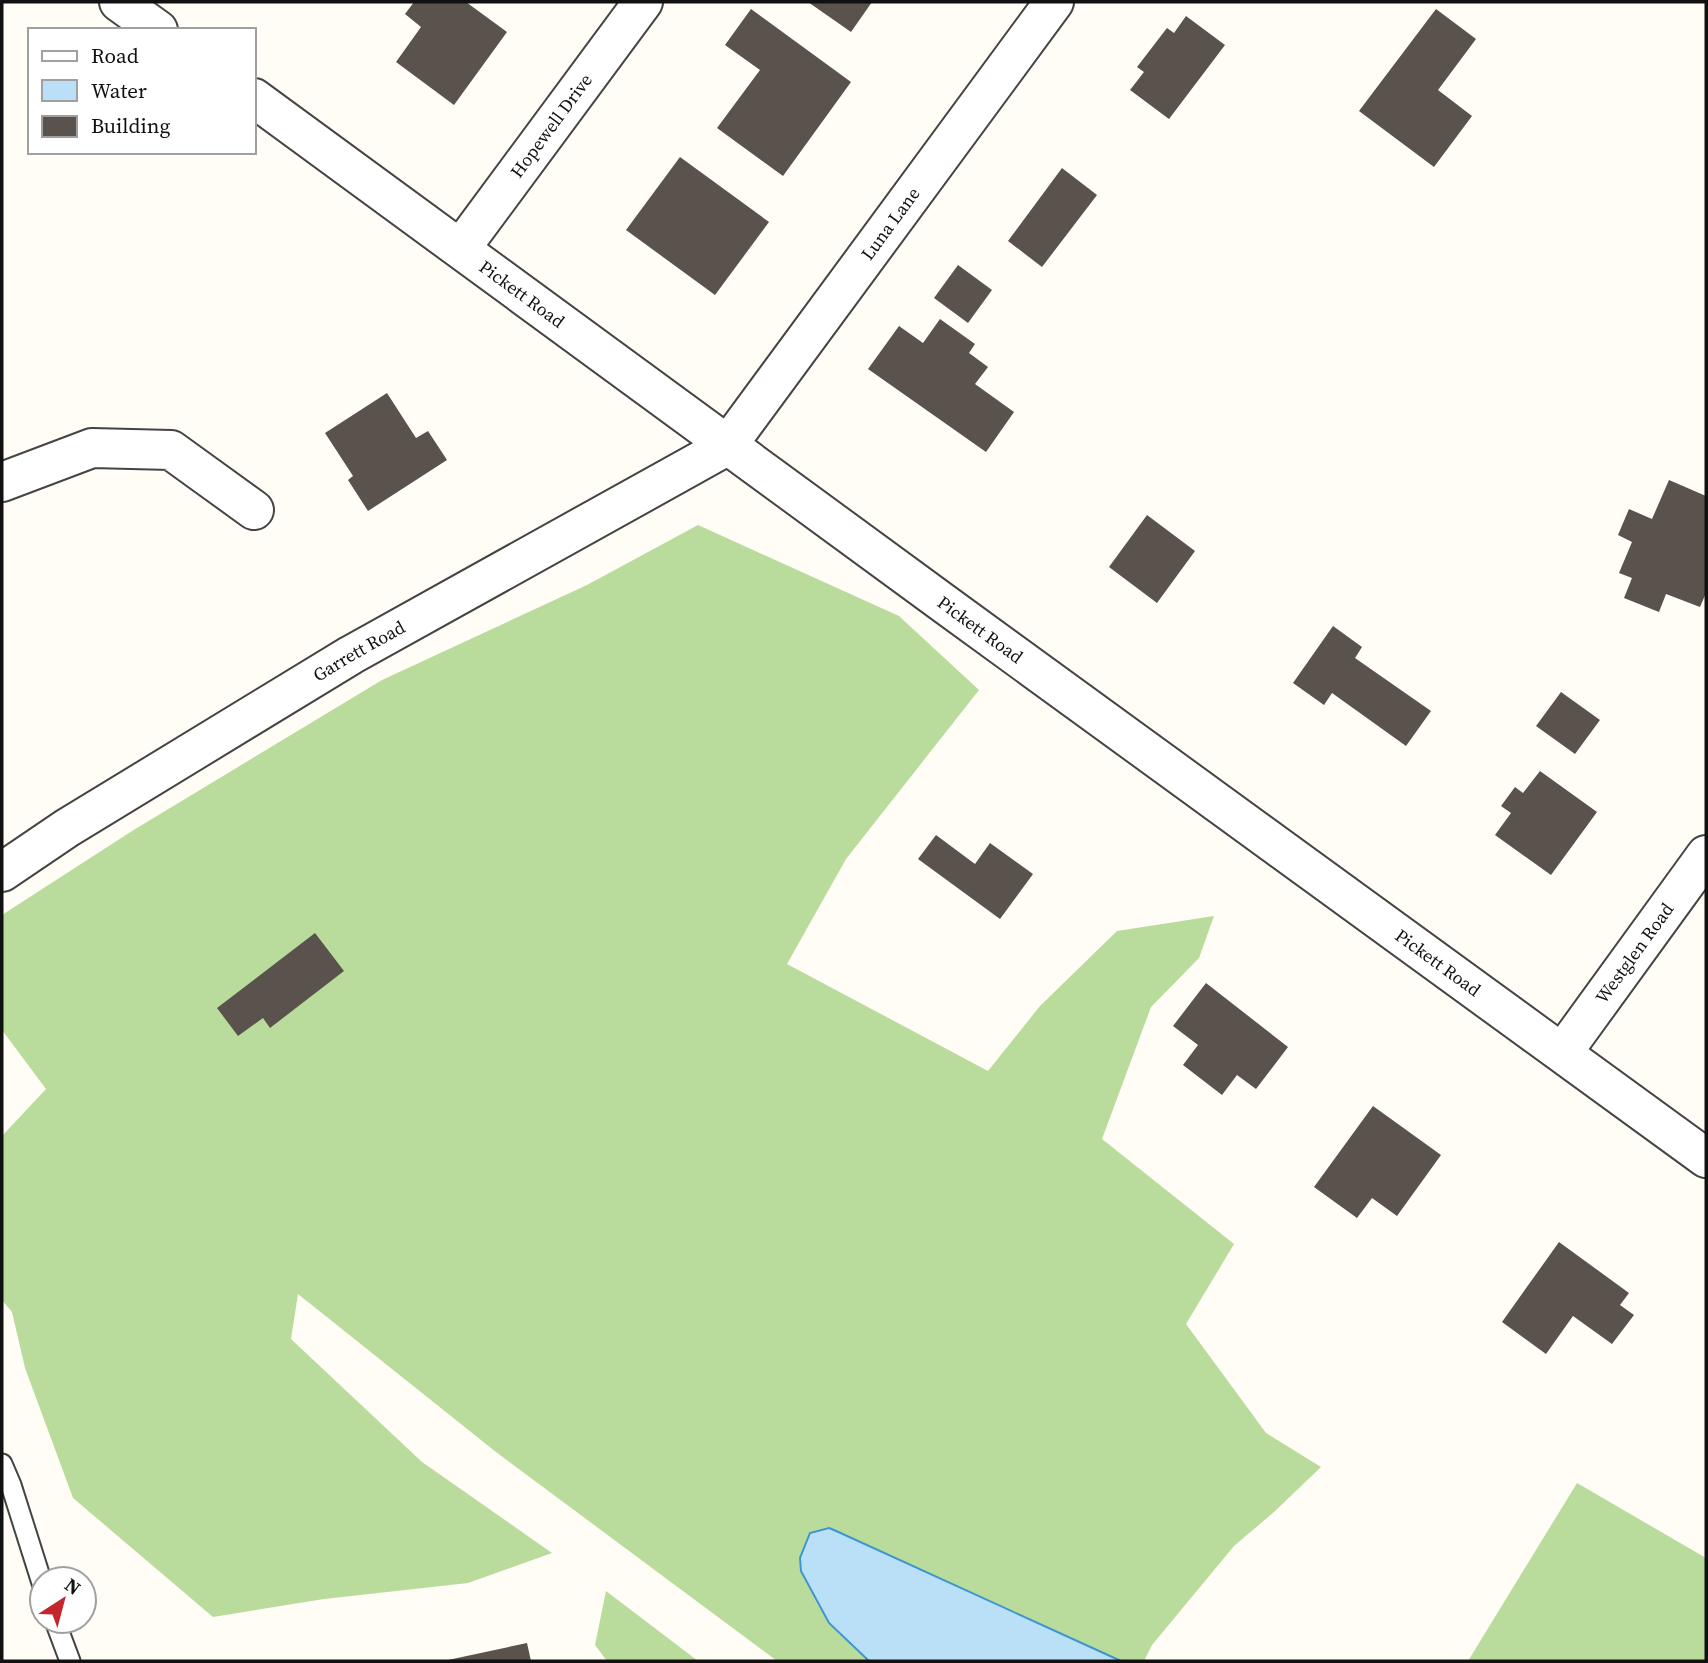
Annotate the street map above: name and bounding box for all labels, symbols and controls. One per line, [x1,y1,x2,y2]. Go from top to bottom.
legend [28,28,256,154]
text: Road [91,41,139,70]
street label: Hopewell Drive [504,68,598,183]
text: Water [91,76,147,105]
text: Building [91,111,170,140]
street label: Luna Lane [855,182,926,265]
street label: Pickett Road [474,254,570,334]
street label: Pickett Road [932,590,1028,669]
street label: Garrett Road [308,614,409,687]
street label: Westglen Road [1589,898,1679,1008]
street label: Pickett Road [1390,923,1486,1002]
north arrow [28,1565,98,1635]
text: N [60,1572,86,1601]

